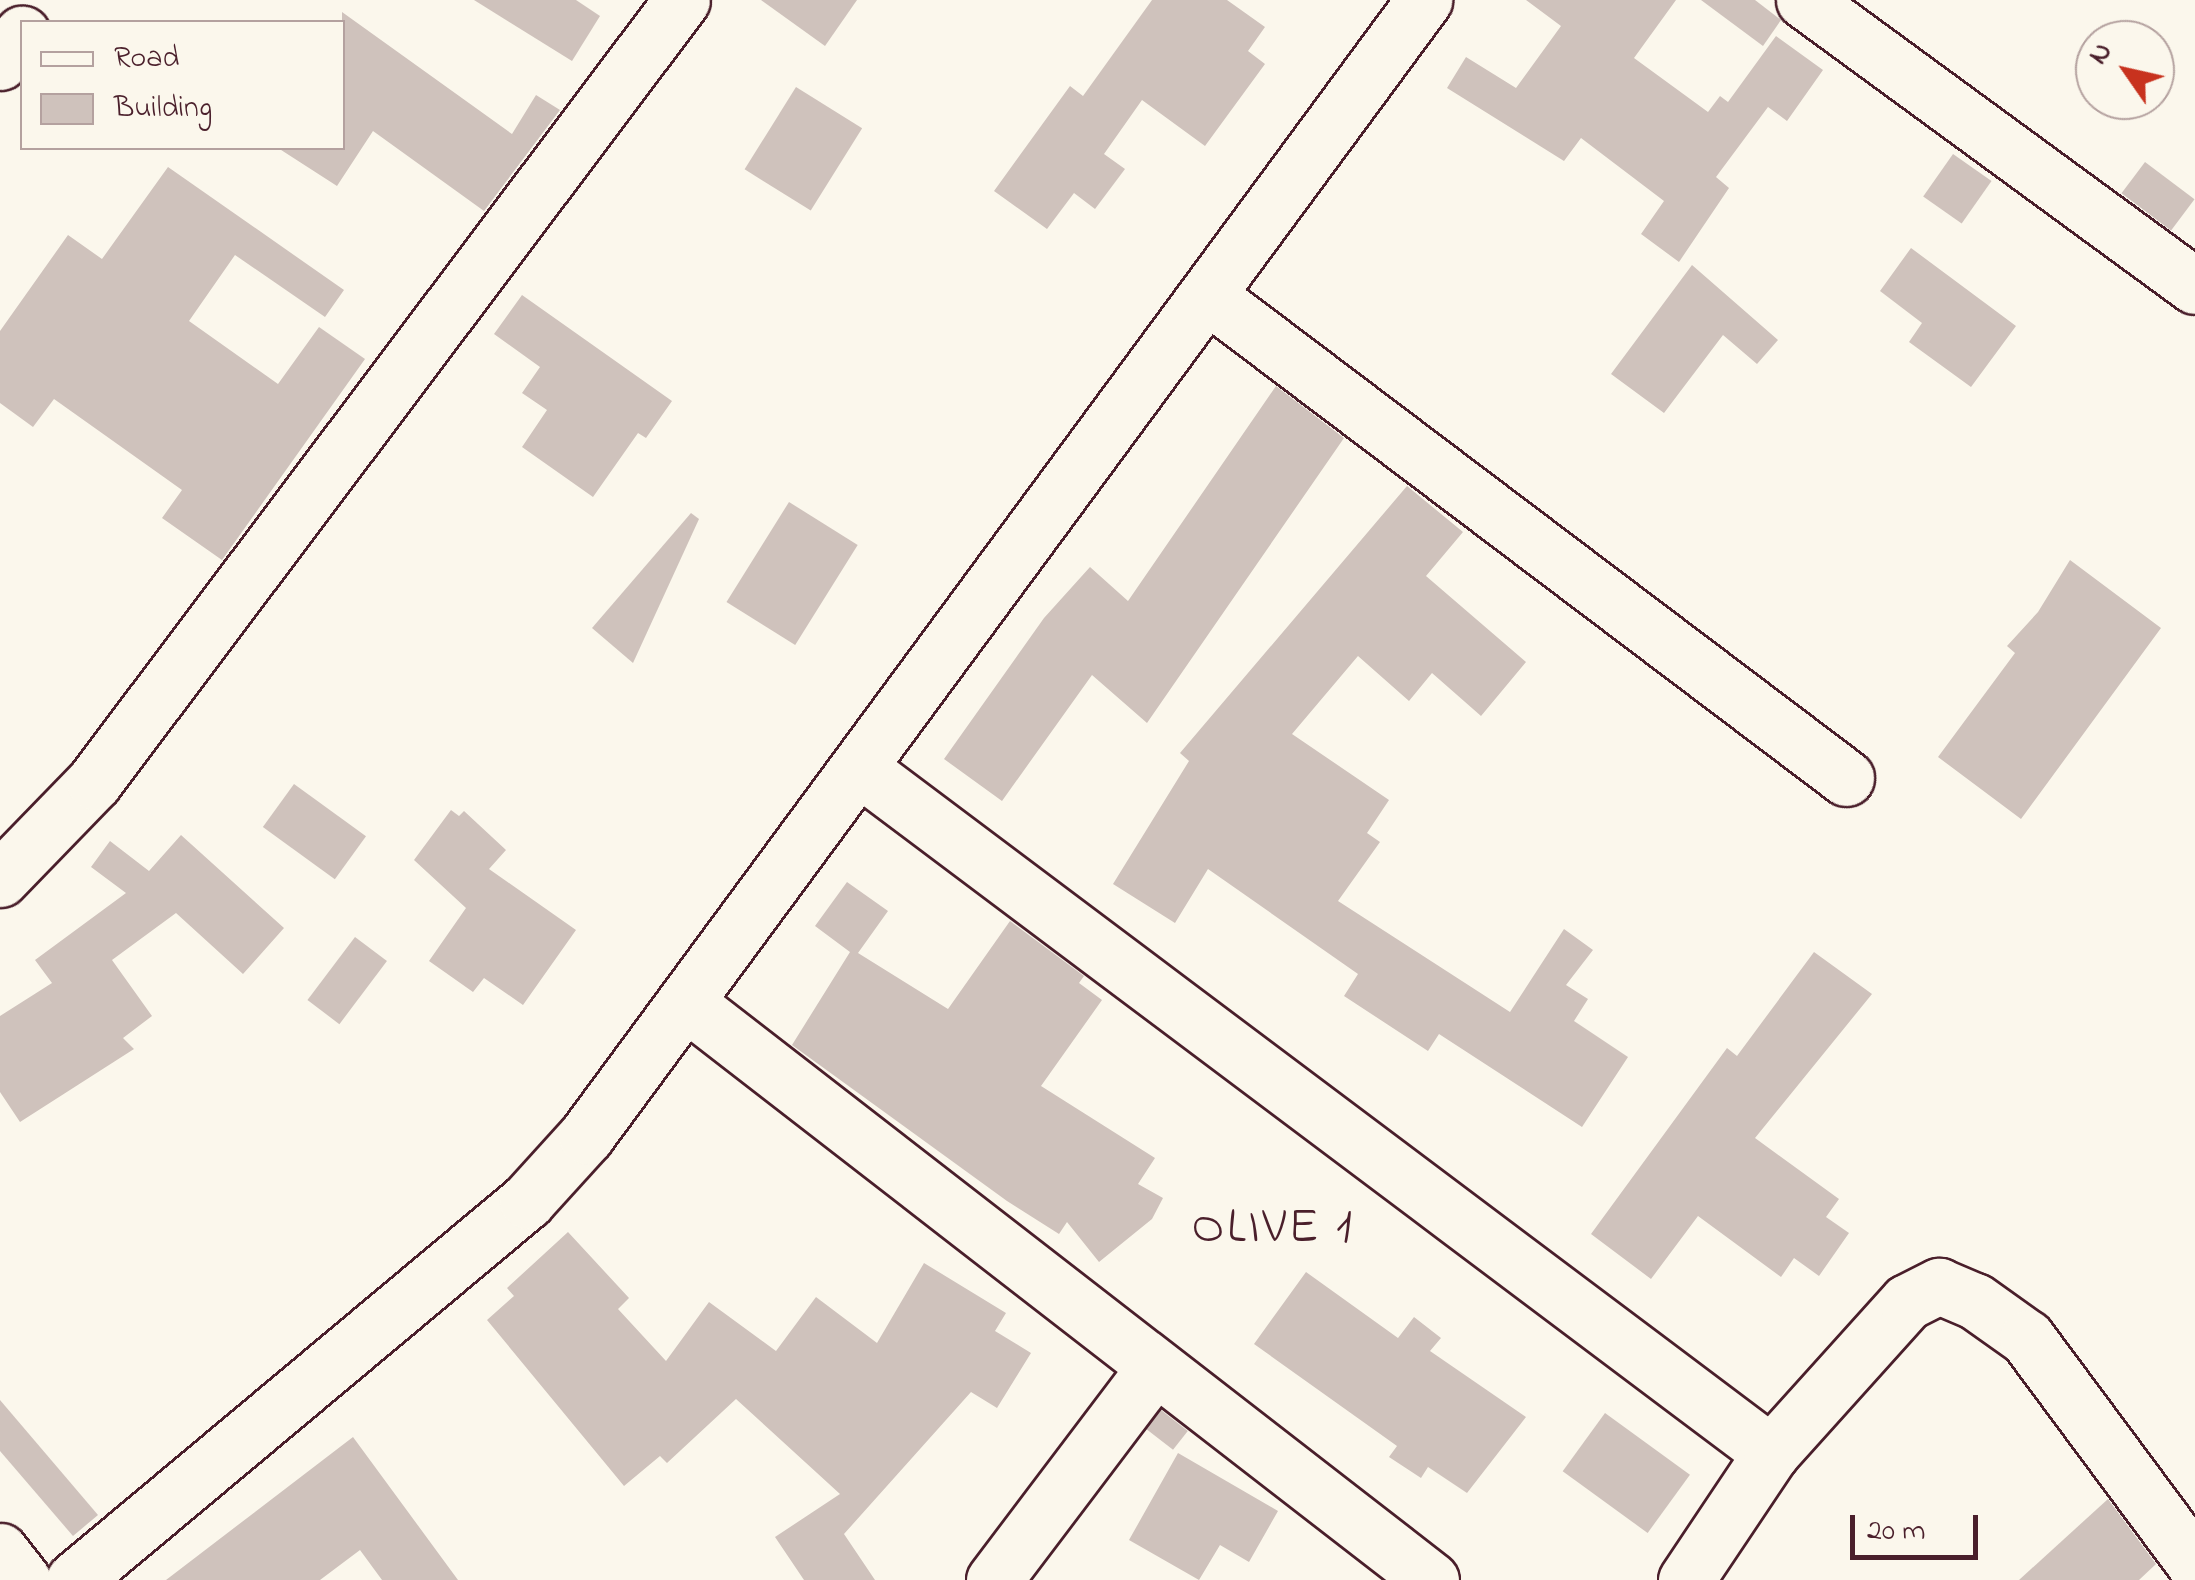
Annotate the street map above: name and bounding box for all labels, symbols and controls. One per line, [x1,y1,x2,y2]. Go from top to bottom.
legend [20,20,345,150]
north arrow [2075,20,2175,120]
text: N [2079,35,2124,73]
text: Road [114,37,179,81]
text: Building [114,87,212,131]
district label: OLIVE 1 [1192,1199,1354,1259]
scale bar [1855,1495,1982,1557]
text: 20 m [1867,1510,1926,1554]

